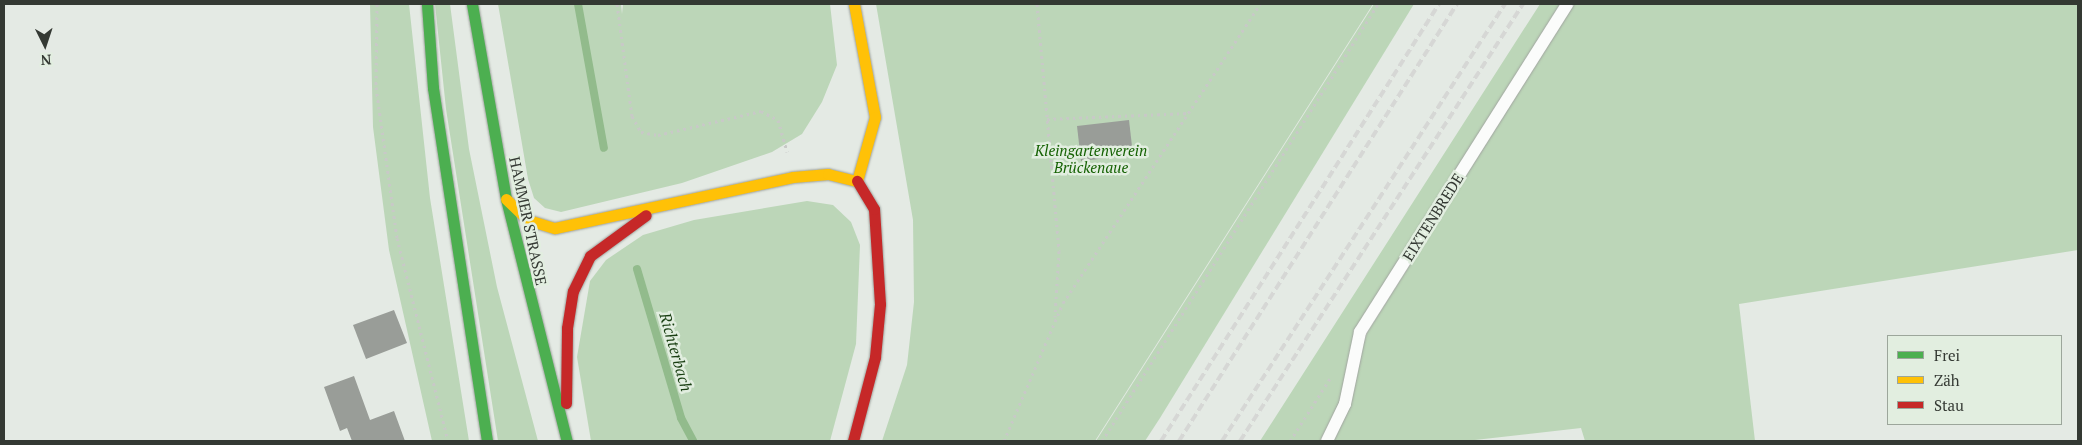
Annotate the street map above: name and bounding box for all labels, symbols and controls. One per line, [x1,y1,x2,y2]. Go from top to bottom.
north arrow [20,20,70,70]
text: N [40,51,52,70]
park label: Kleingartenverein Brückenaue [1035,141,1147,176]
street label: HAMMER STRASSE [506,155,550,287]
street label: EIXTENBREDE [1399,170,1467,264]
water label: Richterbach [656,310,696,394]
legend [1887,335,2062,425]
text: Frei [1934,345,1960,365]
text: Zäh [1934,370,1960,390]
text: Stau [1934,395,1964,415]

